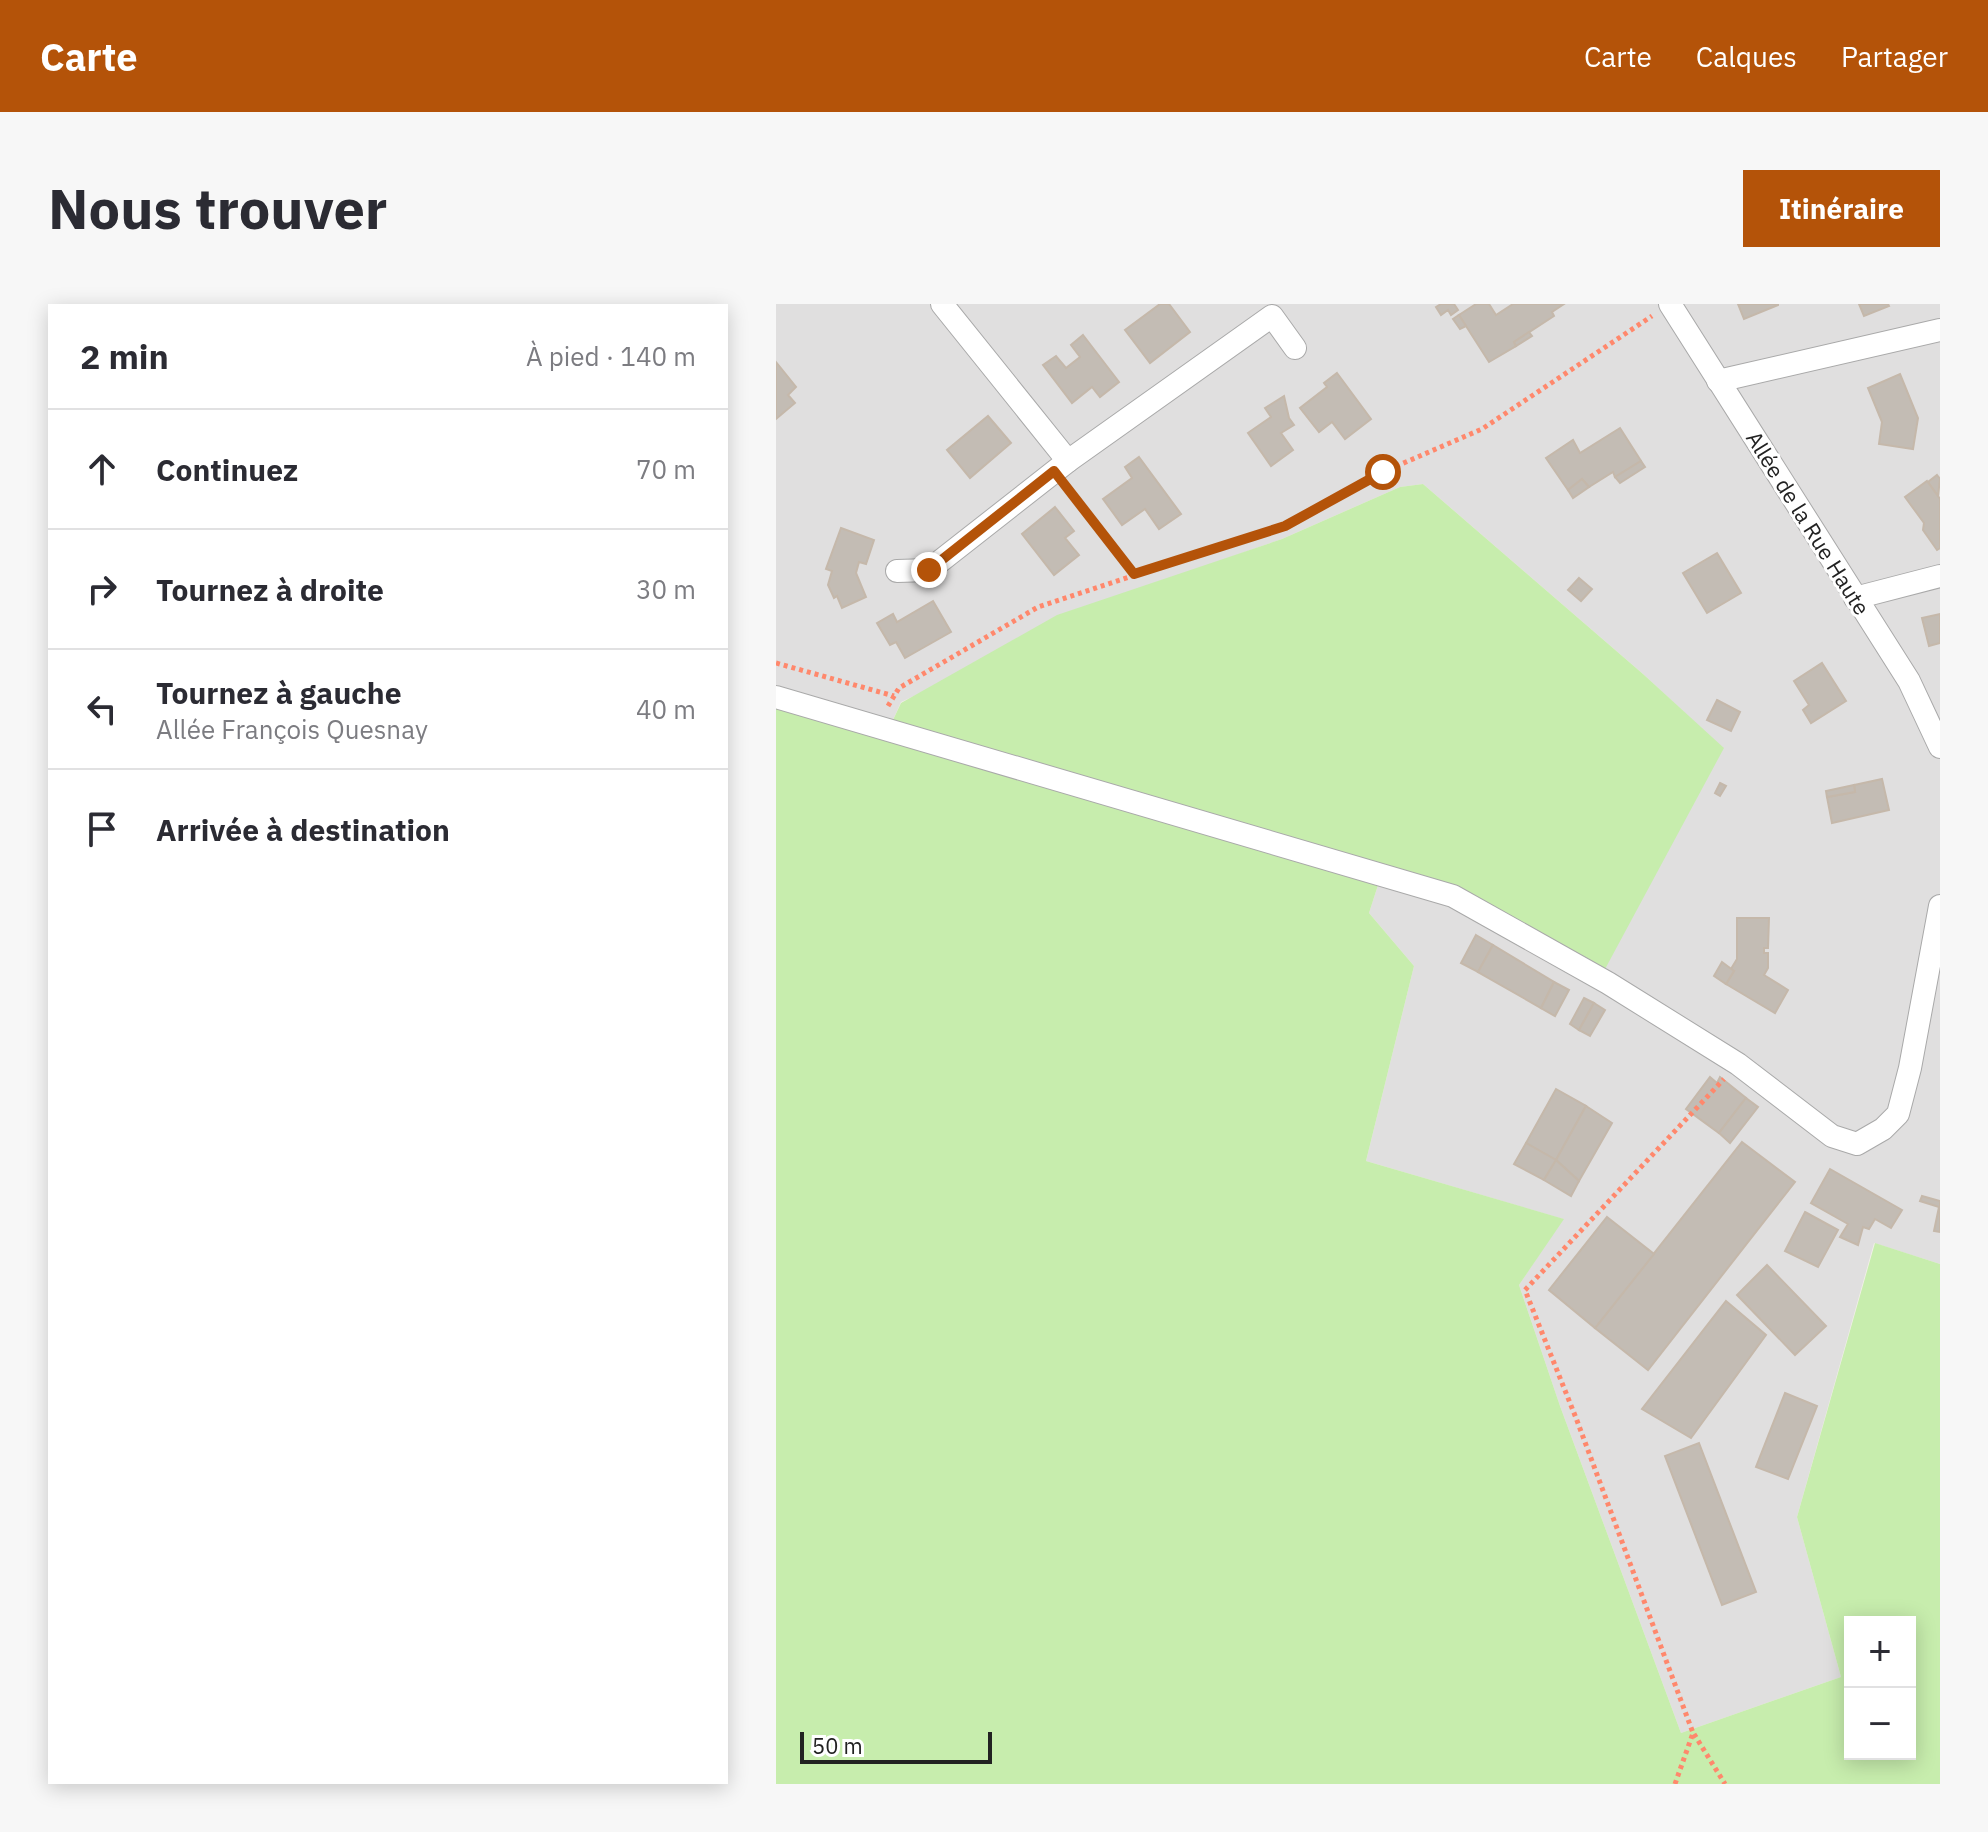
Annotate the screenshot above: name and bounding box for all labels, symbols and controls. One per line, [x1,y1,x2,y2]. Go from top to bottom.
text: Carte [40,32,138,81]
text: Carte [1584,38,1652,75]
text: Calques [1696,38,1797,75]
text: Partager [1841,38,1948,75]
button: Itinéraire [1743,170,1940,247]
text: Nous trouver [48,172,387,244]
text: 2 min [80,334,169,378]
text: À pied · 140 m [526,339,696,373]
street label: Allée de la Rue Haute [1740,425,1877,620]
icon: ahead [80,447,124,491]
text: Continuez [156,450,298,489]
text: 70 m [636,452,696,486]
route start [1365,454,1401,490]
route end [911,552,947,588]
icon: right [80,567,124,611]
text: Tournez à droite [156,570,384,609]
text: 30 m [636,572,696,606]
text: Tournez à gauche [156,673,402,712]
icon: left [80,687,124,731]
text: 40 m [636,692,696,726]
text: Allée François Quesnay [156,712,428,746]
icon: arrive [80,807,124,851]
text: Arrivée à destination [156,810,450,849]
map controls [1844,1616,1916,1760]
button: + [1844,1616,1916,1688]
button: − [1844,1688,1916,1760]
scale bar [800,1728,992,1764]
text: 50 m [812,1731,863,1760]

